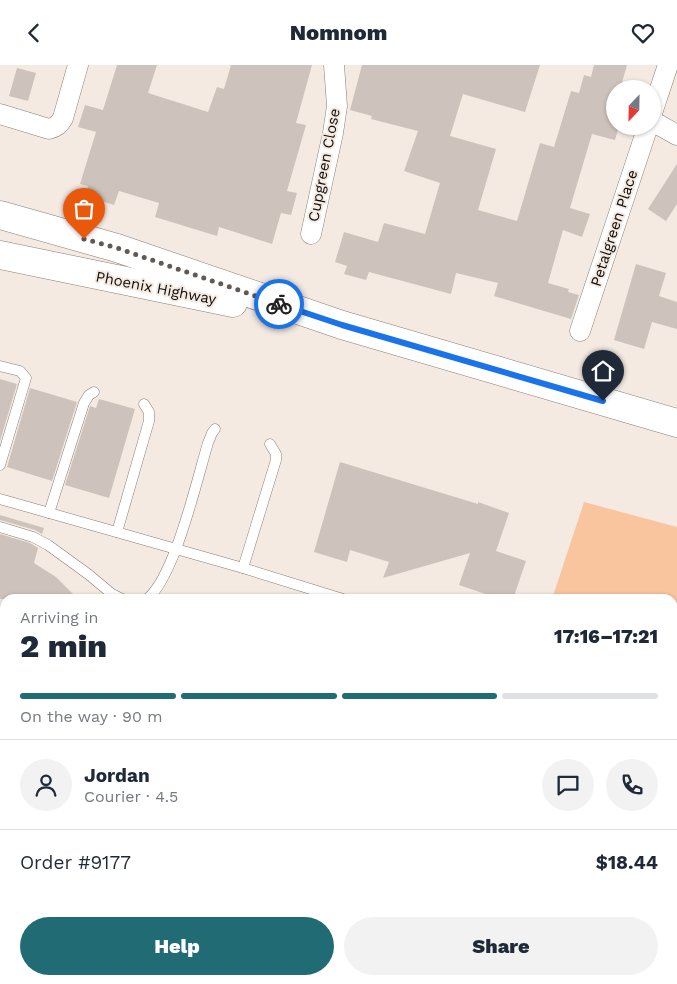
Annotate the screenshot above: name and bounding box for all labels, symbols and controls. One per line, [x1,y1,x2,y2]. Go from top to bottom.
icon: back [20,19,48,47]
icon: heart [629,19,657,47]
text: Nomnom [290,20,387,45]
north arrow [606,80,661,135]
map controls [606,80,661,135]
street label: Cupgreen Close [304,107,344,223]
street label: Petalgreen Place [587,167,641,289]
pin [63,188,105,239]
icon: bag [70,195,98,223]
street label: Phoenix Highway [94,267,218,309]
courier [254,279,304,329]
icon: bike [265,290,293,318]
pin [582,350,624,401]
icon: home [589,357,617,385]
text: Arriving in [20,608,98,627]
text: 17:16–17:21 [554,625,658,648]
text: 2 min [20,627,107,665]
text: On the way · 90 m [20,707,163,726]
button: person [20,759,72,811]
button: chat [542,759,594,811]
button: phone [606,759,658,811]
text: Jordan [84,764,150,787]
text: Courier · 4.5 [84,787,178,806]
text: Order #9177 [20,851,131,874]
text: $18.44 [596,851,658,874]
button: Help [20,917,334,975]
button: Share [344,917,658,975]

